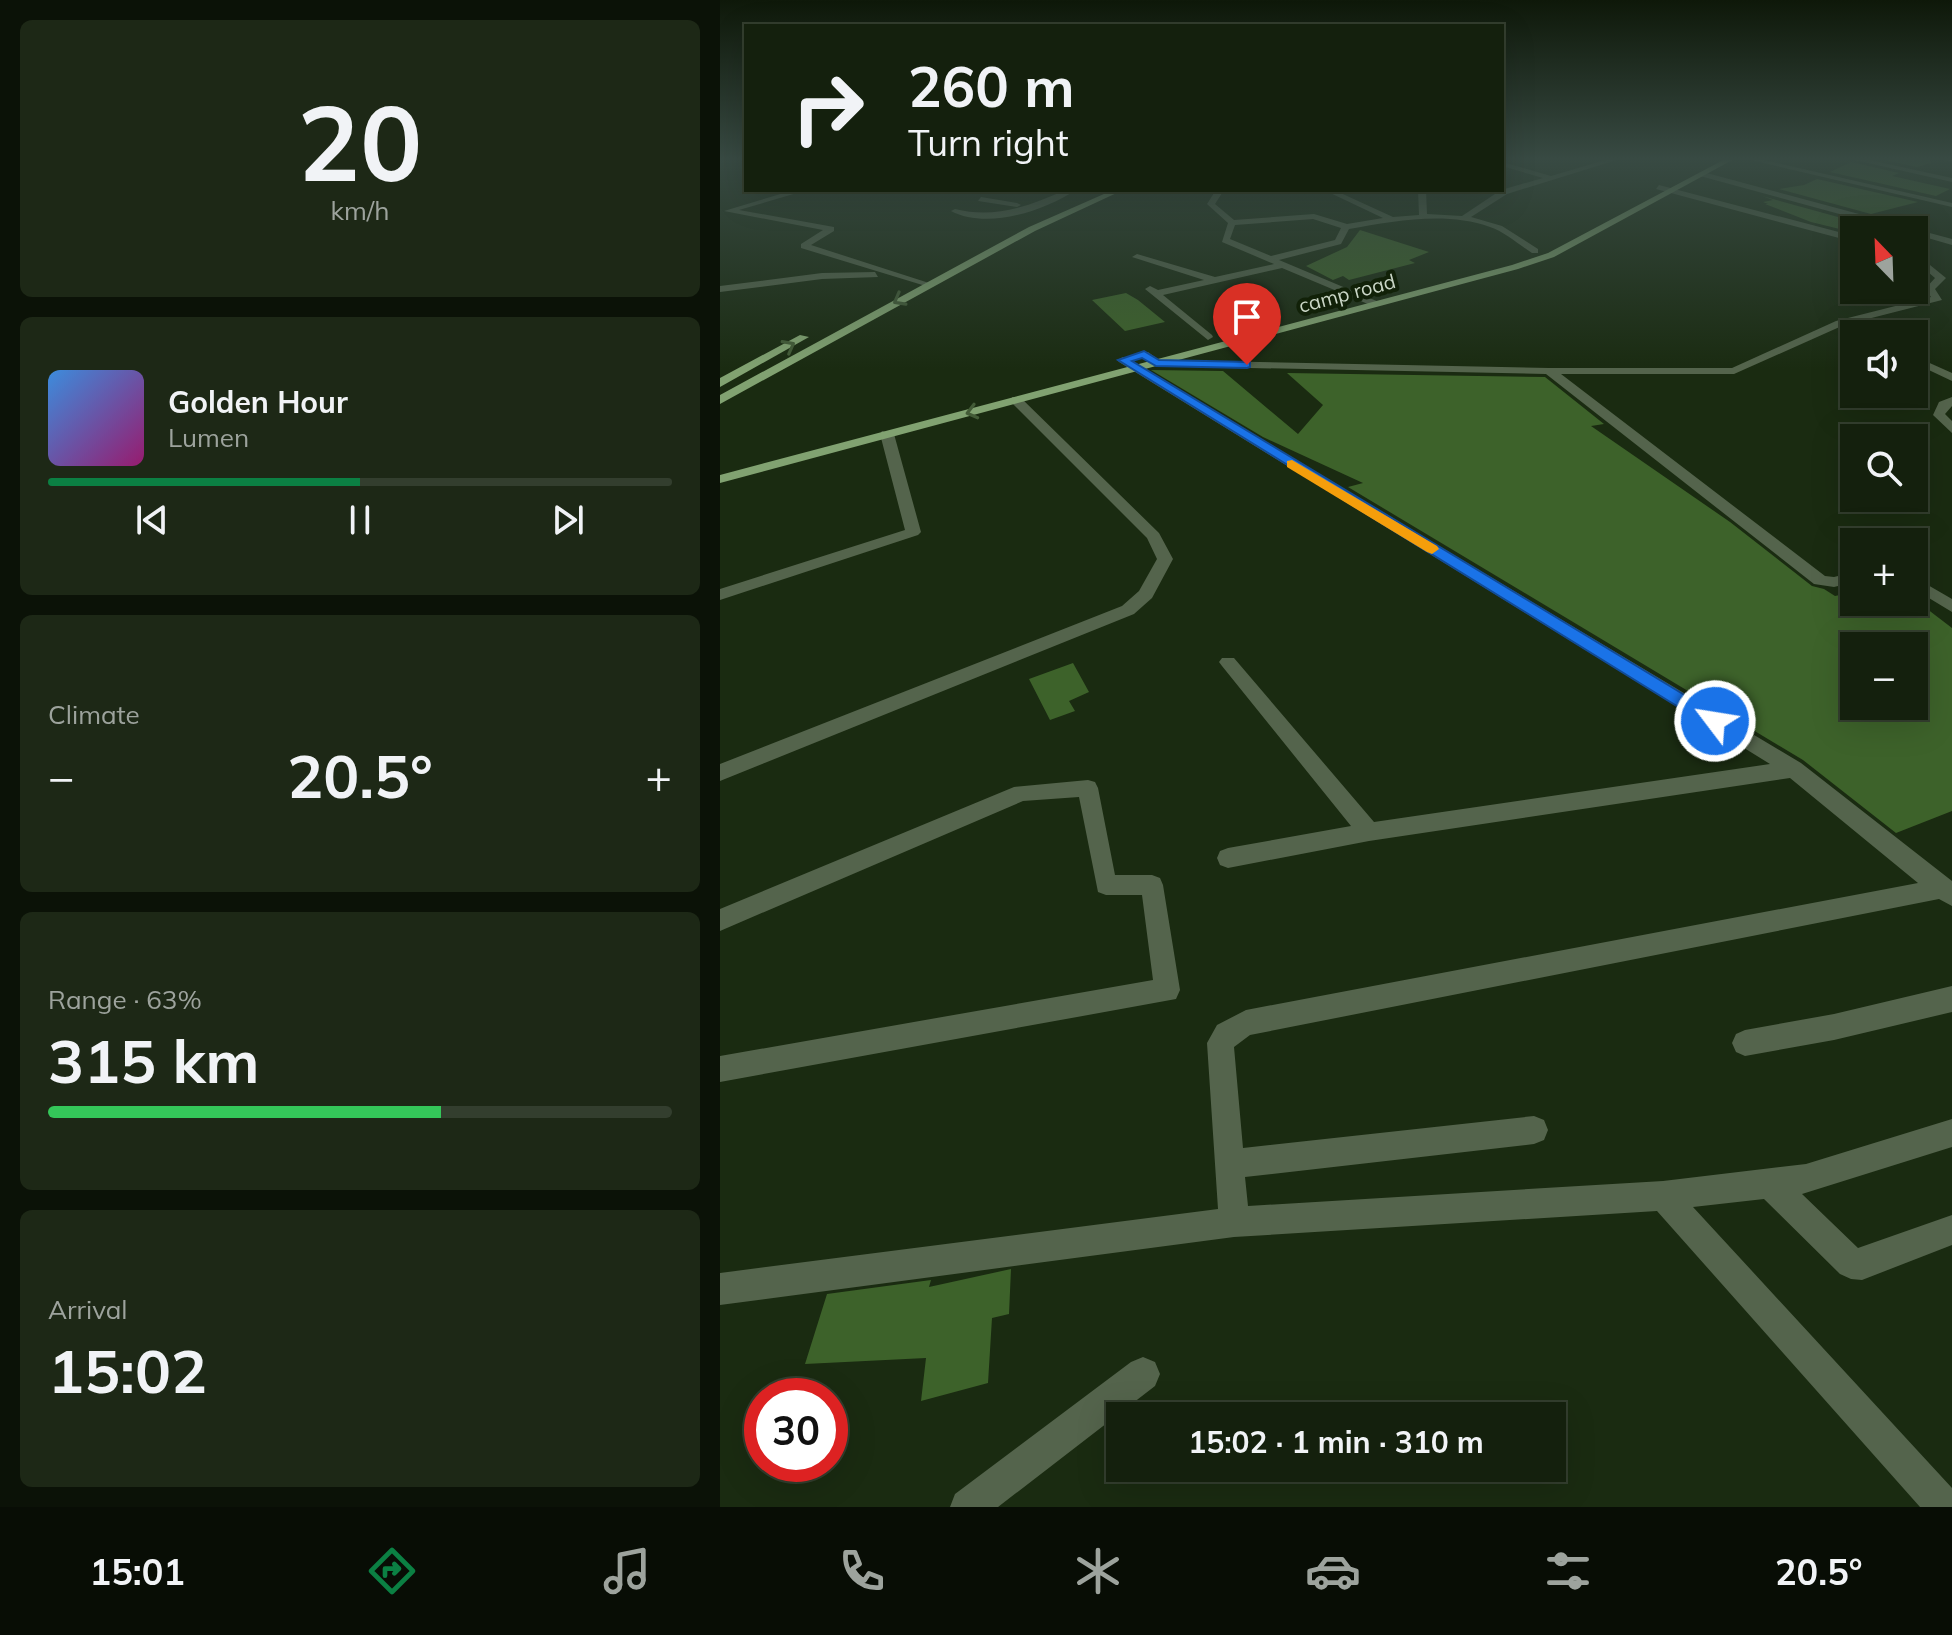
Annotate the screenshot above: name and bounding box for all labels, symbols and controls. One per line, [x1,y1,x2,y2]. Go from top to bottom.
text: 260 m [908,51,1075,121]
icon: right [776,56,880,160]
text: 20 [298,76,422,207]
text: Turn right [908,120,1069,165]
text: km/h [331,194,389,227]
north arrow [1840,216,1928,304]
map controls [1840,216,1928,720]
street label: camp road [1296,268,1398,318]
pin [1213,283,1281,365]
one-way arrow [893,291,908,306]
icon: arrive [1225,295,1269,339]
button: sound [1840,320,1928,408]
one-way arrow [780,340,795,355]
text: Golden Hour [168,383,348,421]
one-way arrow [966,402,980,419]
text: Lumen [168,421,249,454]
button: search [1840,424,1928,512]
icon: previous [130,498,174,542]
icon: pause [338,498,382,542]
icon: next [546,498,590,542]
button: + [1840,528,1928,616]
button: − [1840,632,1928,720]
position arrow [1673,679,1757,763]
text: Climate [48,698,140,731]
text: 20.5° [287,738,433,813]
text: − [48,749,74,804]
text: + [646,749,672,804]
text: Range · 63% [48,983,202,1016]
text: 315 km [48,1023,260,1098]
text: Arrival [48,1293,128,1326]
text: 15:02 [48,1333,207,1408]
speed limit sign: 30 [744,1378,848,1482]
text: 15:02 · 1 min · 310 m [1188,1423,1484,1461]
icon: directions [364,1543,420,1599]
icon: music [599,1543,655,1599]
icon: phone [834,1543,890,1599]
icon: climate [1070,1543,1126,1599]
icon: car [1305,1543,1361,1599]
icon: filters [1540,1543,1596,1599]
text: 15:01 [90,1549,185,1594]
text: 20.5° [1775,1549,1862,1594]

